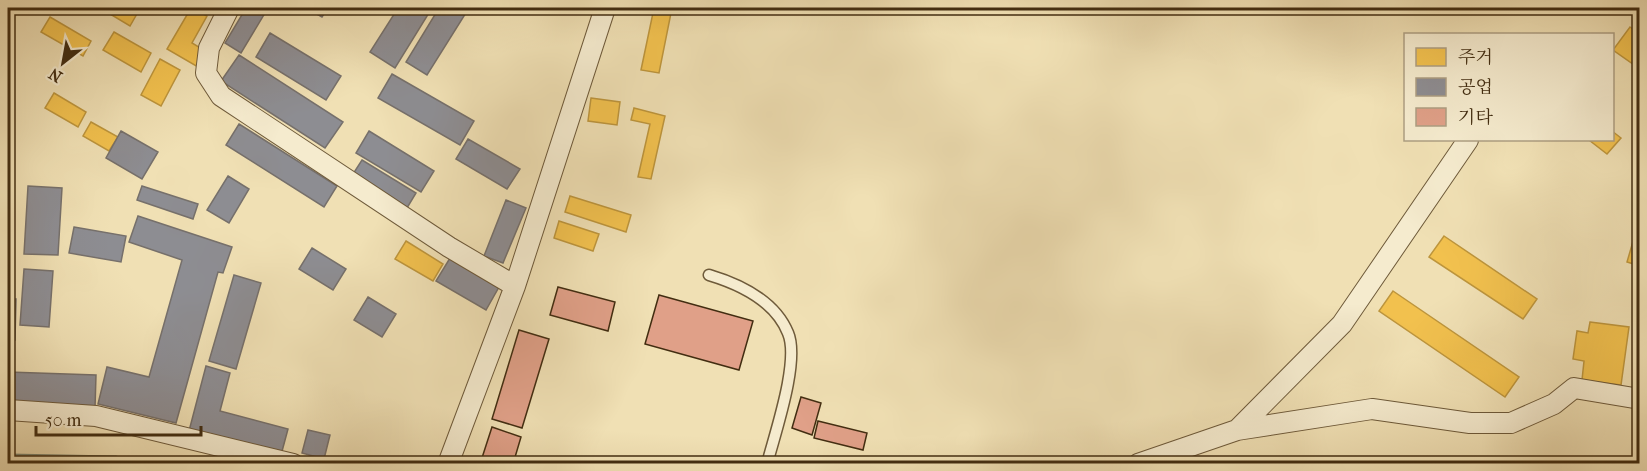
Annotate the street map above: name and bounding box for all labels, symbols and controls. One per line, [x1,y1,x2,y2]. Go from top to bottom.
north arrow [33,33,93,93]
legend [1404,33,1614,141]
text: 주거 [1458,47,1493,68]
text: N [45,64,66,87]
text: 공업 [1458,77,1493,98]
text: 기타 [1458,107,1493,128]
scale bar [36,399,201,437]
text: 50 m [45,410,82,431]

